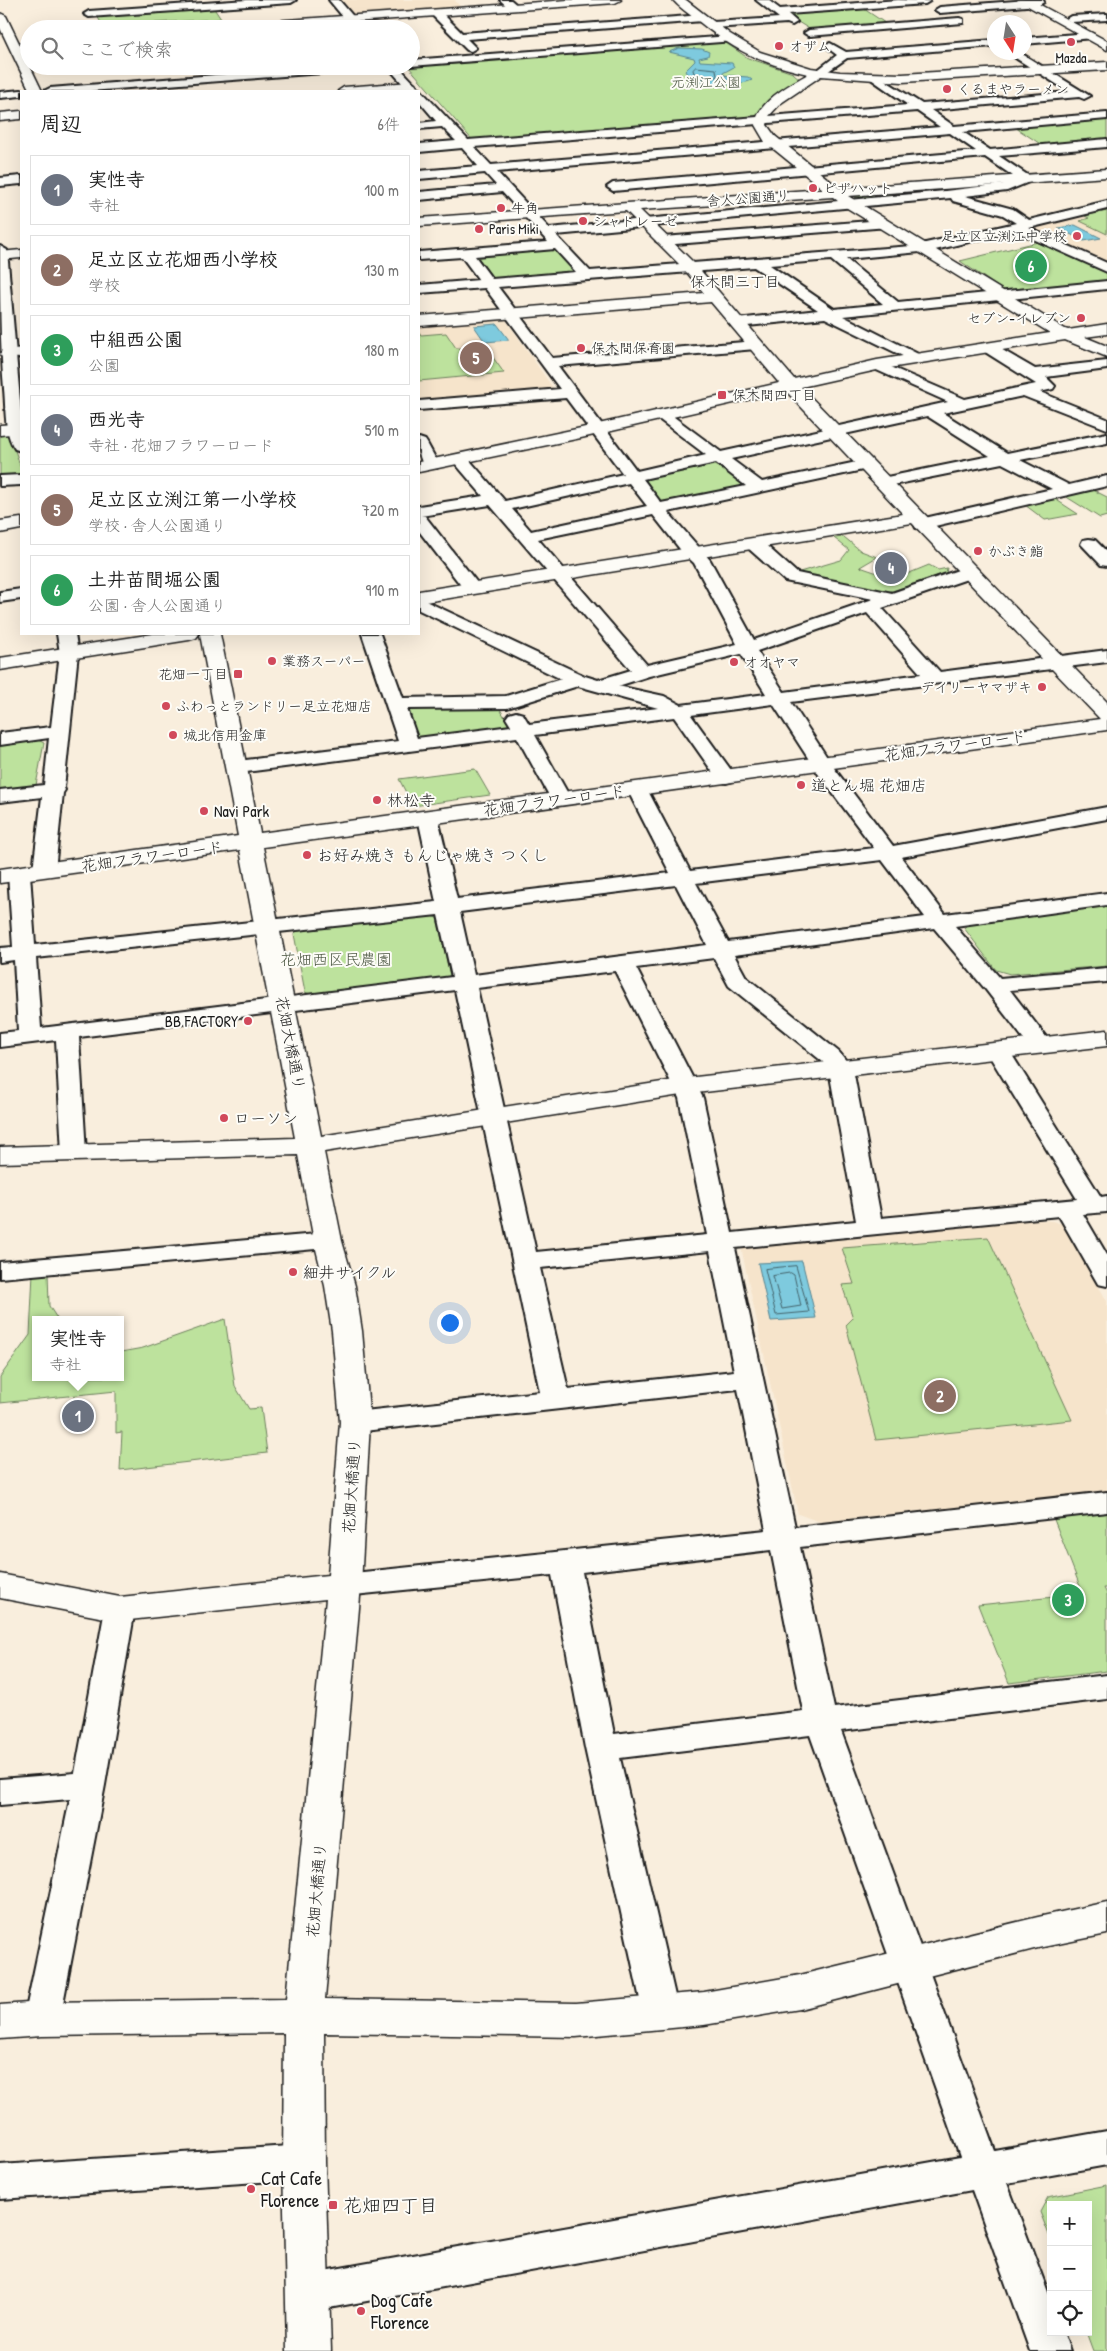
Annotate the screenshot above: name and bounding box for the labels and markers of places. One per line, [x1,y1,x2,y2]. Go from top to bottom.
place label: オザム [789,36,831,55]
marker: Mazda [1065,36,1077,48]
marker: オザム [773,40,785,52]
place label: Mazda [1056,48,1087,67]
place label: くるまやラーメン [957,79,1069,98]
marker: くるまやラーメン [941,83,953,95]
place label: ピザハット [823,178,893,197]
marker: ピザハット [807,182,819,194]
place label: 牛角 [511,198,539,217]
marker: 牛角 [495,202,507,214]
place label: シャトレーゼ [593,211,678,230]
marker: シャトレーゼ [577,215,589,227]
place label: Paris Miki [489,219,539,238]
marker: Paris Miki [473,223,485,235]
place label: 足立区立渕江中学校 [941,226,1067,245]
marker: 足立区立渕江中学校 [1071,230,1083,242]
pin: 6 [1015,247,1047,285]
place label: セブン-イレブン [967,308,1071,327]
marker: セブン-イレブン [1075,312,1087,324]
place label: 保木間保育園 [591,338,675,357]
pin: 5 [460,339,492,377]
marker: 保木間保育園 [575,342,587,354]
place label: 保木間四丁目 [732,385,816,404]
marker: 保木間四丁目 [716,389,728,401]
place label: かぶき鮨 [988,541,1043,560]
marker: かぶき鮨 [972,545,984,557]
pin: 4 [875,549,907,587]
place label: 業務スーパー [282,651,365,670]
place label: オオヤマ [744,652,800,671]
marker: 業務スーパー [266,655,278,667]
marker: オオヤマ [728,656,740,668]
place label: 花畑一丁目 [158,664,228,683]
marker: 花畑一丁目 [232,668,244,680]
place label: デイリーヤマザキ [921,677,1032,696]
marker: デイリーヤマザキ [1036,681,1048,693]
place label: ふわっとランドリー足立花畑店 [176,696,372,715]
marker: ふわっとランドリー足立花畑店 [160,700,172,712]
place label: 城北信用金庫 [183,725,267,744]
marker: 城北信用金庫 [167,729,179,741]
place label: 道とん堀 花畑店 [811,774,927,796]
marker: 道とん堀 花畑店 [795,779,807,791]
place label: 林松寺 [387,789,435,811]
marker: 林松寺 [371,794,383,806]
place label: Navi Park [214,800,270,822]
marker: Navi Park [198,805,210,817]
place label: お好み焼き もんじゃ焼き つくし [317,844,548,866]
marker: お好み焼き もんじゃ焼き つくし [301,849,313,861]
place label: BB FACTORY [165,1010,238,1032]
marker: BB FACTORY [242,1015,254,1027]
place label: ローソン [234,1107,298,1129]
marker: ローソン [218,1112,230,1124]
place label: 細井サイクル [303,1261,396,1283]
marker: 細井サイクル [287,1266,299,1278]
pin: 2 [924,1377,956,1415]
pin: 1 [62,1397,94,1435]
pin: 3 [1052,1581,1084,1619]
place label: Cat Cafe Florence [260,2165,322,2213]
marker: Cat Cafe Florence [245,2183,257,2195]
place label: 花畑四丁目 [343,2192,438,2218]
marker: 花畑四丁目 [327,2199,339,2211]
place label: Dog Cafe Florence [370,2287,433,2335]
marker: Dog Cafe Florence [355,2305,367,2317]

